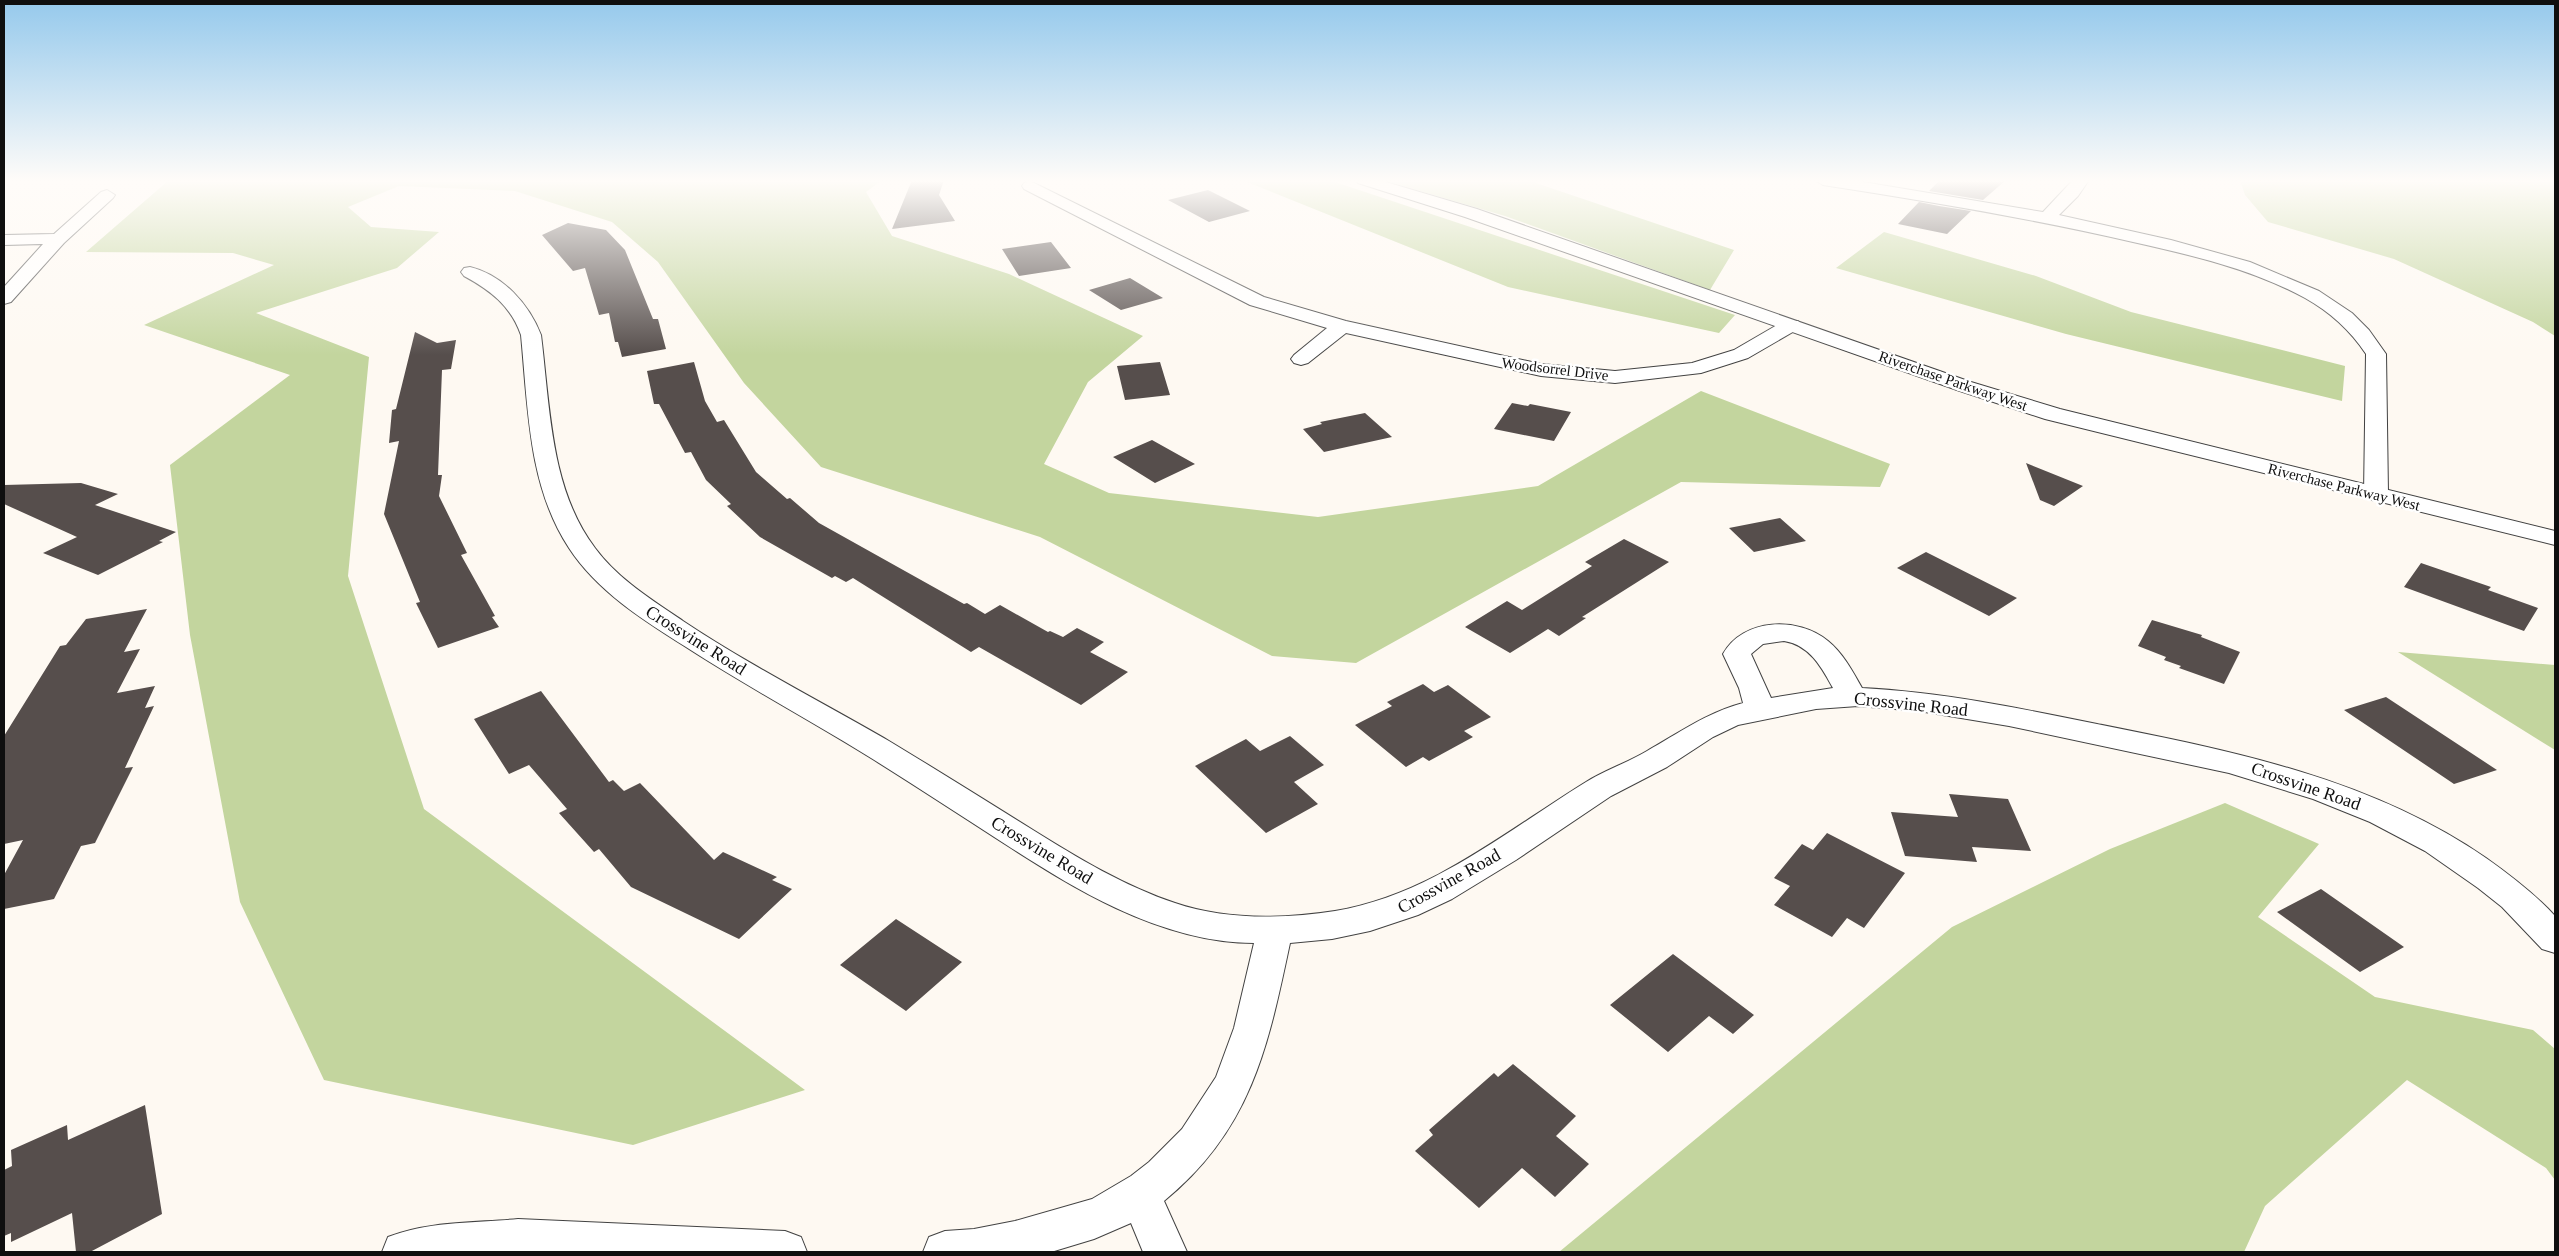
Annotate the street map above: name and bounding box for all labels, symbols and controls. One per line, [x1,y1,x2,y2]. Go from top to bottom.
street label: Riverchase Parkway West [1877,348,2030,414]
street label: Woodsorrel Drive [1501,355,1610,384]
street label: Riverchase Parkway West [2266,460,2422,514]
street label: Crossvine Road [642,601,750,679]
street label: Crossvine Road [1853,688,1969,720]
street label: Crossvine Road [2249,758,2363,814]
street label: Crossvine Road [988,812,1096,888]
street label: Crossvine Road [1394,844,1504,918]

